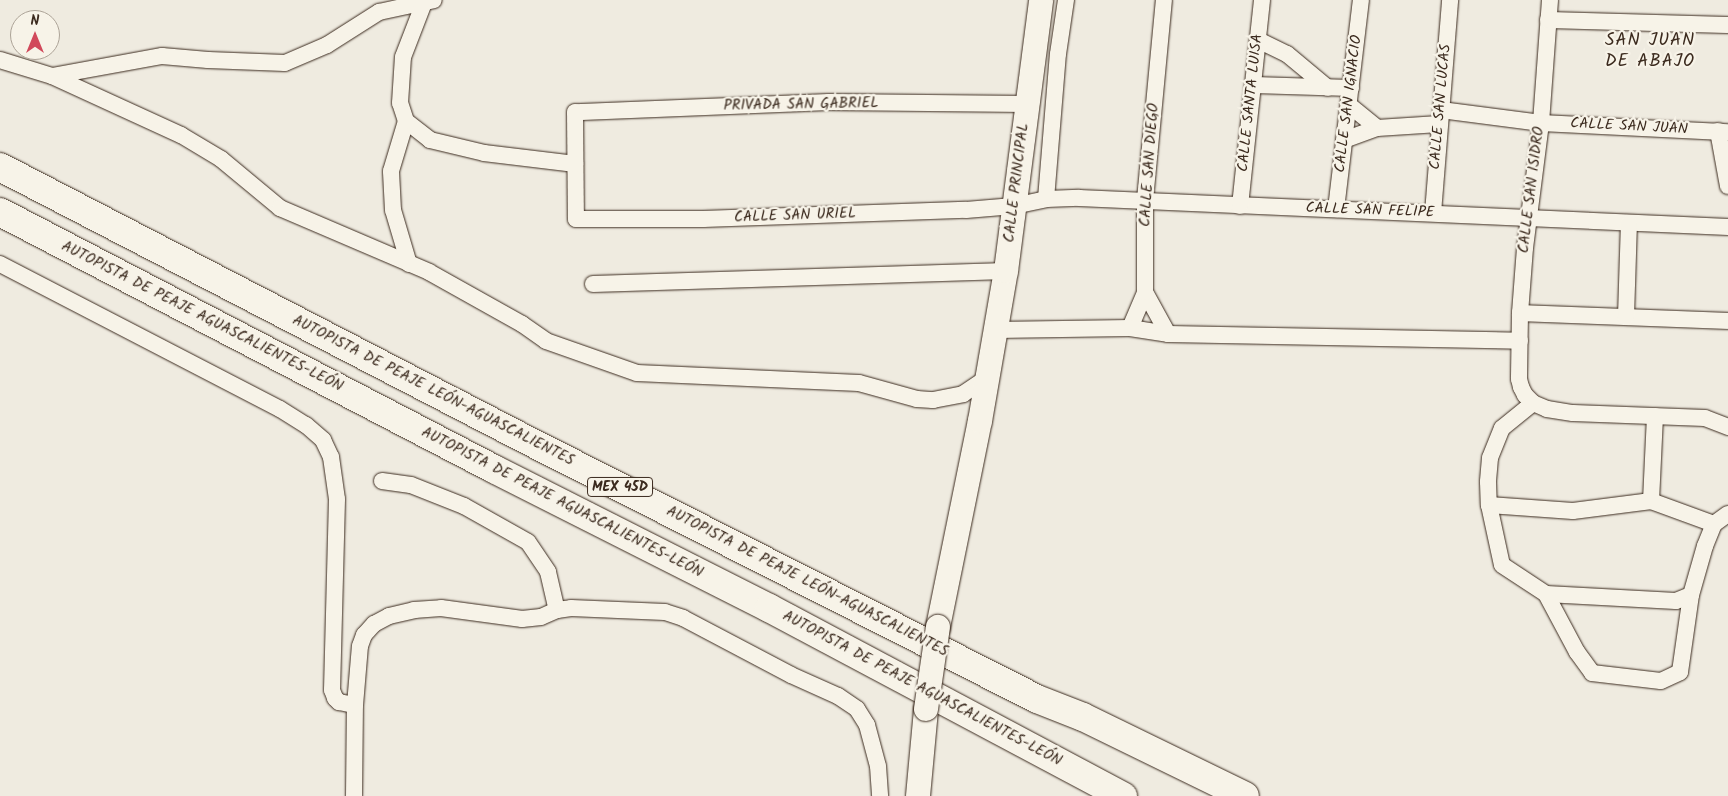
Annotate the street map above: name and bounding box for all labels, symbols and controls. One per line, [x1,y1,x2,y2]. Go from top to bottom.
north arrow [10,10,60,60]
text: N [31,10,39,32]
district label: SAN JUAN DE ABAJO [1604,31,1696,74]
street label: CALLE SANTA LUISA [1235,33,1267,173]
street label: CALLE SAN IGNACIO [1332,34,1366,174]
street label: CALLE SAN LUCAS [1427,44,1455,170]
street label: PRIVADA SAN GABRIEL [723,95,879,115]
street label: CALLE SAN DIEGO [1137,103,1163,227]
street label: CALLE SAN JUAN [1570,115,1688,139]
street label: CALLE PRINCIPAL [1001,122,1033,244]
street label: CALLE SAN ISIDRO [1515,126,1549,254]
street label: CALLE SAN FELIPE [1305,200,1435,222]
street label: CALLE SAN URIEL [734,205,856,227]
street label: AUTOPISTA DE PEAJE AGUASCALIENTES-LEÓN [58,238,346,396]
street label: AUTOPISTA DE PEAJE LEÓN-AGUASCALIENTES [289,312,577,470]
street label: AUTOPISTA DE PEAJE AGUASCALIENTES-LEÓN [418,424,706,582]
road number: MEX 45D [586,476,654,498]
street label: AUTOPISTA DE PEAJE LEÓN-AGUASCALIENTES [663,503,951,661]
street label: AUTOPISTA DE PEAJE AGUASCALIENTES-LEÓN [779,607,1065,771]

